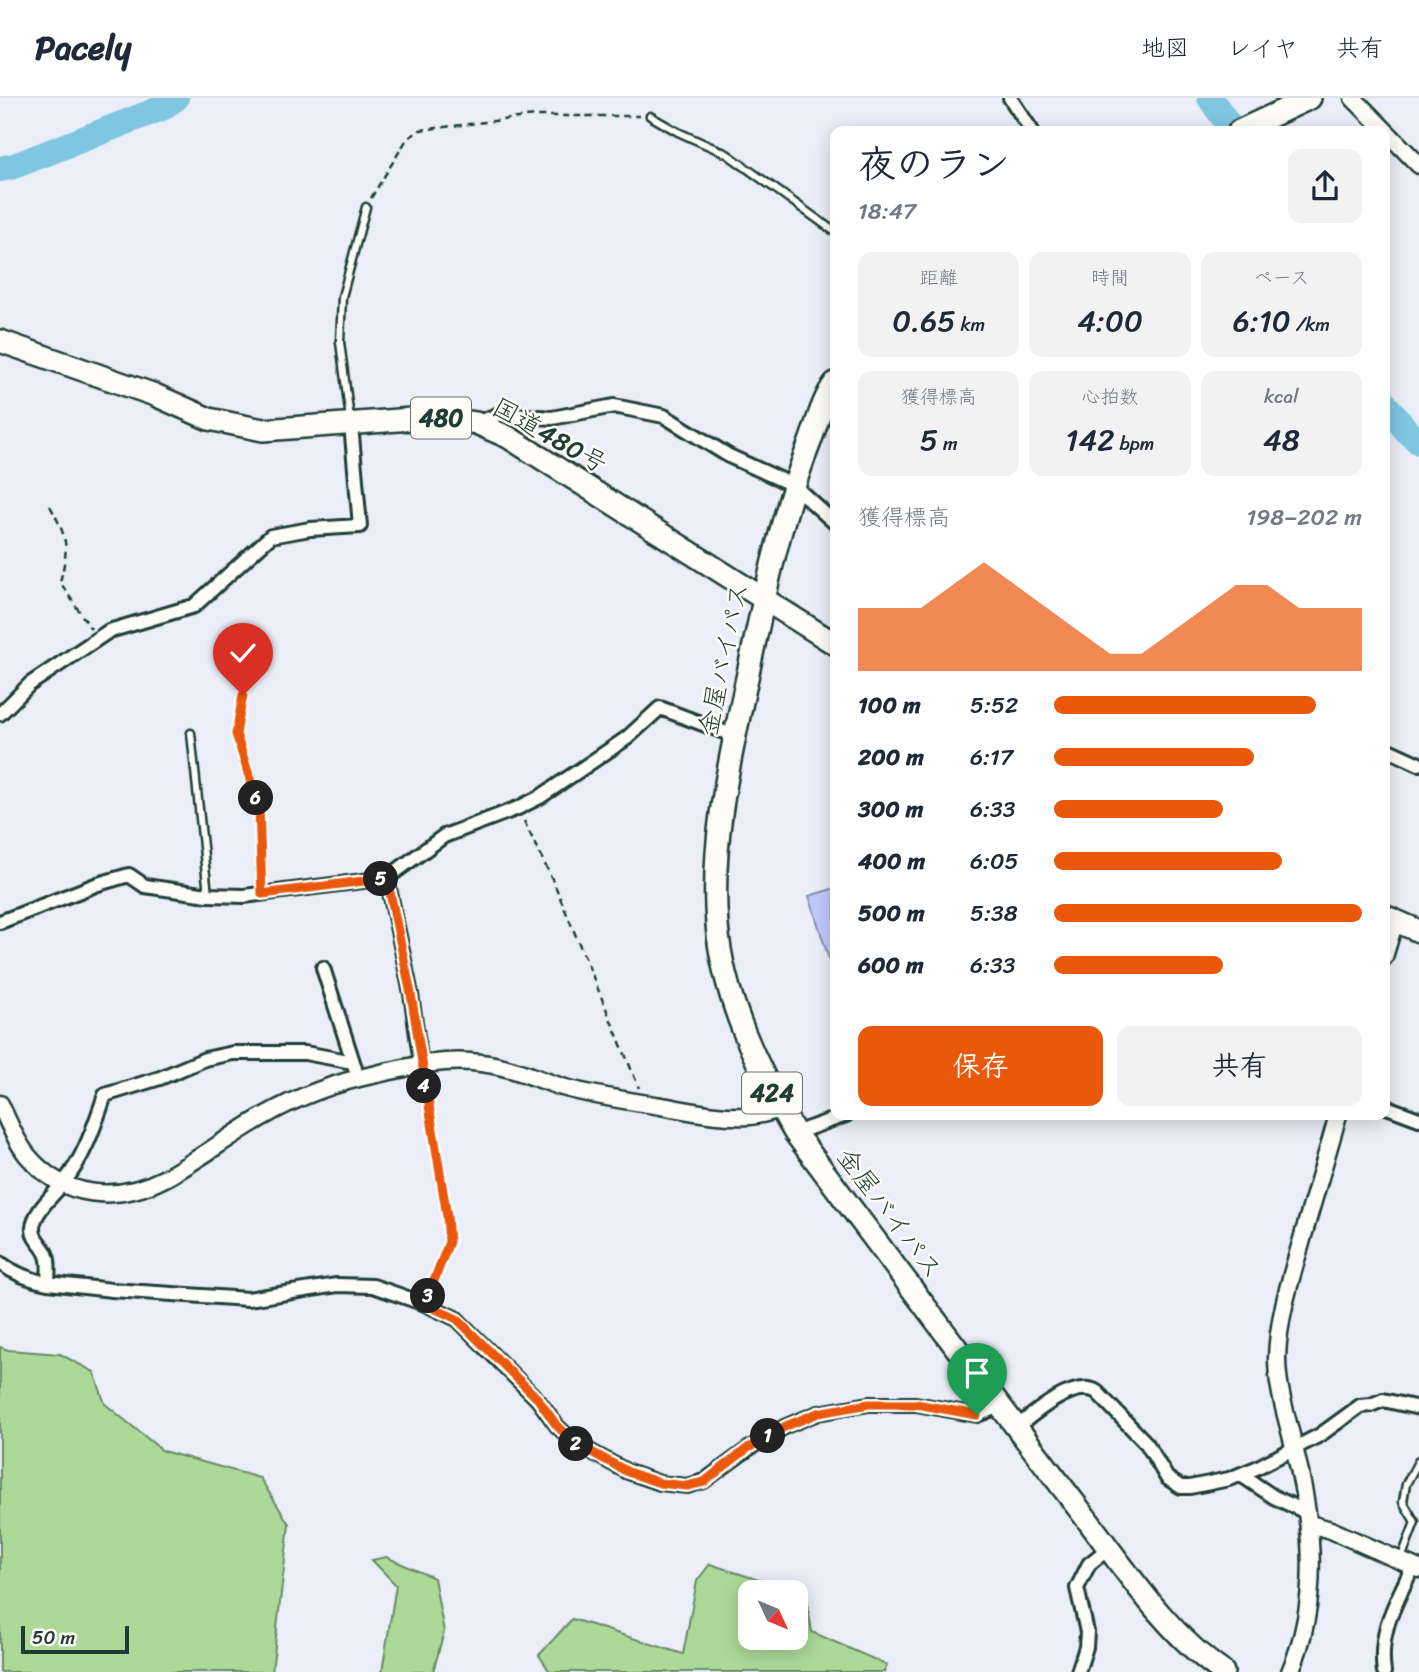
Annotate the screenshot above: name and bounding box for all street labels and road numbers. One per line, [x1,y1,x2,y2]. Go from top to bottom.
street label: 国道480号 [484,384,616,486]
road number: 480 [411,398,471,438]
street label: 金屋バイパス [684,578,762,740]
road number: 424 [742,1072,802,1113]
street label: 金屋バイパス [825,1137,955,1289]

